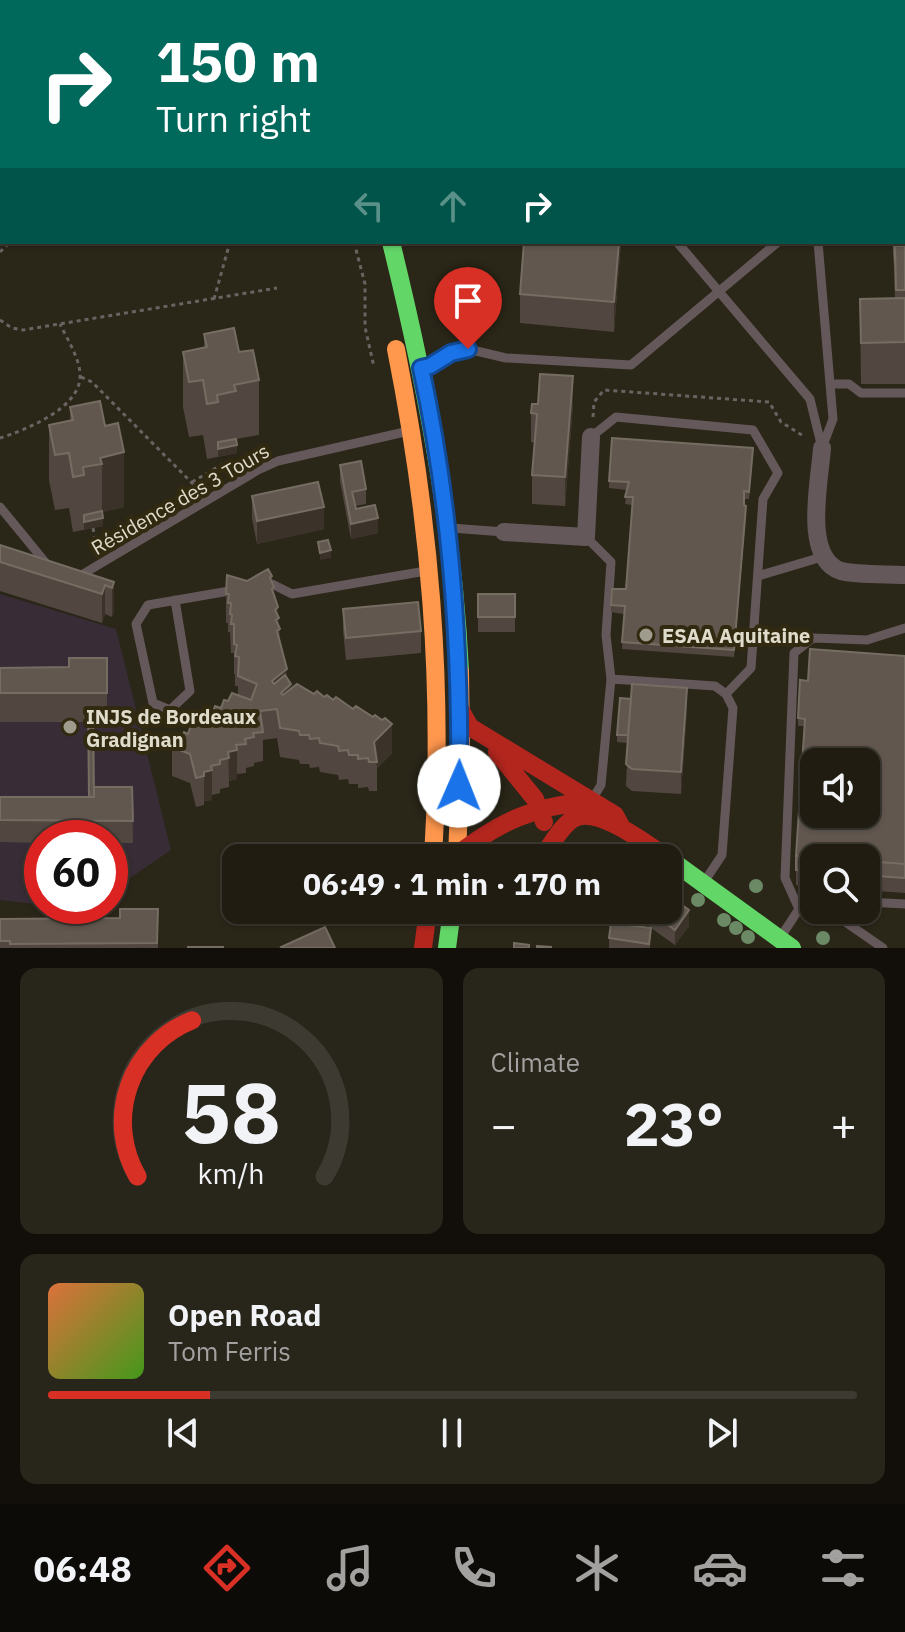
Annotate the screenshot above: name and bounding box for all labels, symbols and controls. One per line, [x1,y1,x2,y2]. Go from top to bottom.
text: 150 m [156,25,320,97]
icon: right [24,32,128,136]
text: Turn right [156,95,312,142]
icon: left [347,184,391,228]
icon: ahead [431,184,475,228]
icon: right [515,184,559,228]
pin [434,267,502,349]
icon: arrive [446,279,490,323]
street label: Résidence des 3 Tours [86,437,274,561]
place label: ESAA Aquitaine [662,622,810,649]
marker: ESAA Aquitaine [637,626,655,644]
place label: INJS de Bordeaux Gradignan [86,703,256,753]
marker: INJS de Bordeaux Gradignan [61,718,79,736]
position arrow [417,744,501,828]
map controls [800,748,880,924]
button: sound [800,748,880,828]
speed limit sign: 60 [24,820,128,924]
button: search [800,844,880,924]
text: 06:49 · 1 min · 170 m [303,864,601,903]
text: Climate [491,1045,580,1079]
text: 58 [181,1058,281,1166]
text: 23° [624,1084,724,1163]
text: − [491,1096,517,1153]
text: + [831,1096,857,1153]
text: km/h [198,1155,265,1192]
text: Open Road [168,1295,321,1334]
text: Tom Ferris [168,1334,291,1368]
icon: previous [161,1411,205,1455]
icon: pause [430,1411,474,1455]
icon: next [700,1411,744,1455]
icon: directions [199,1540,255,1596]
icon: music [322,1540,378,1596]
icon: phone [446,1540,502,1596]
icon: climate [569,1540,625,1596]
icon: car [692,1540,748,1596]
icon: filters [815,1540,871,1596]
text: 06:48 [34,1545,132,1592]

